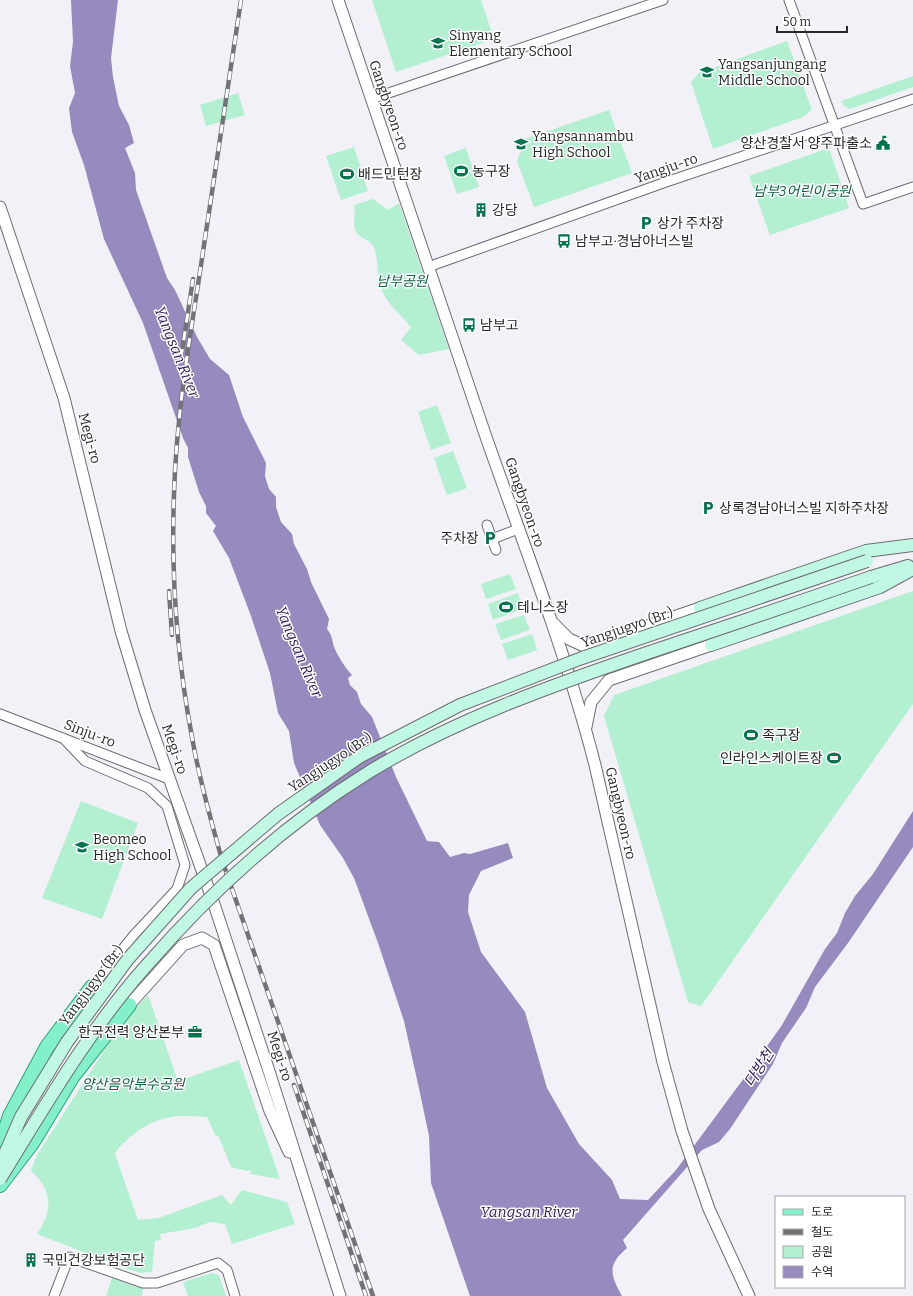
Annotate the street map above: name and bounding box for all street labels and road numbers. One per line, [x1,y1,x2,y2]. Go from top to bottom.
street label: Gangbyeon-ro [365,58,412,152]
street label: Yangju-ro [633,150,700,187]
street label: Megi-ro [75,411,104,465]
street label: Gangbyeon-ro [501,455,548,549]
street label: Yangjugyo (Br.) [579,604,675,651]
street label: Sinju-ro [62,716,118,751]
street label: Megi-ro [158,722,191,777]
street label: Yangjugyo (Br.) [285,729,375,796]
street label: Gangbyeon-ro [602,765,639,861]
street label: Yangjugyo (Br.) [56,942,127,1029]
street label: Megi-ro [263,1029,296,1084]

